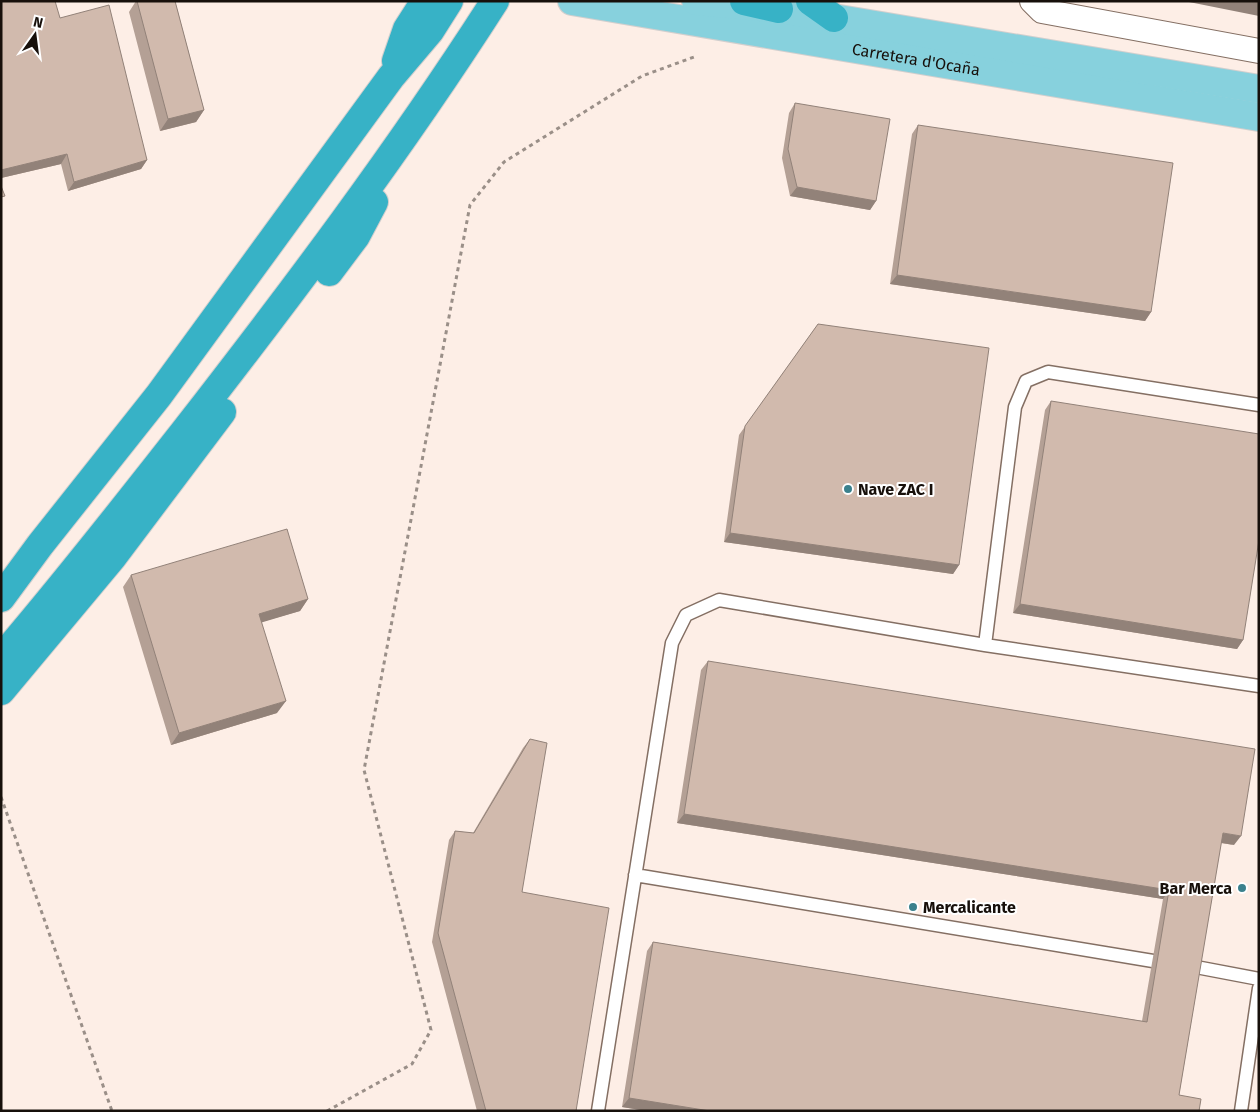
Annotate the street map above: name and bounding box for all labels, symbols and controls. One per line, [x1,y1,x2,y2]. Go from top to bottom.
north arrow [10,10,60,60]
text: N [31,13,45,32]
street label: Carretera d'Ocaña [851,39,982,79]
place label: Nave ZAC I [858,480,934,499]
marker: Nave ZAC I [842,483,854,495]
place label: Bar Merca [1160,879,1232,898]
marker: Bar Merca [1236,882,1248,894]
place label: Mercalicante [923,898,1016,917]
marker: Mercalicante [907,901,919,913]

